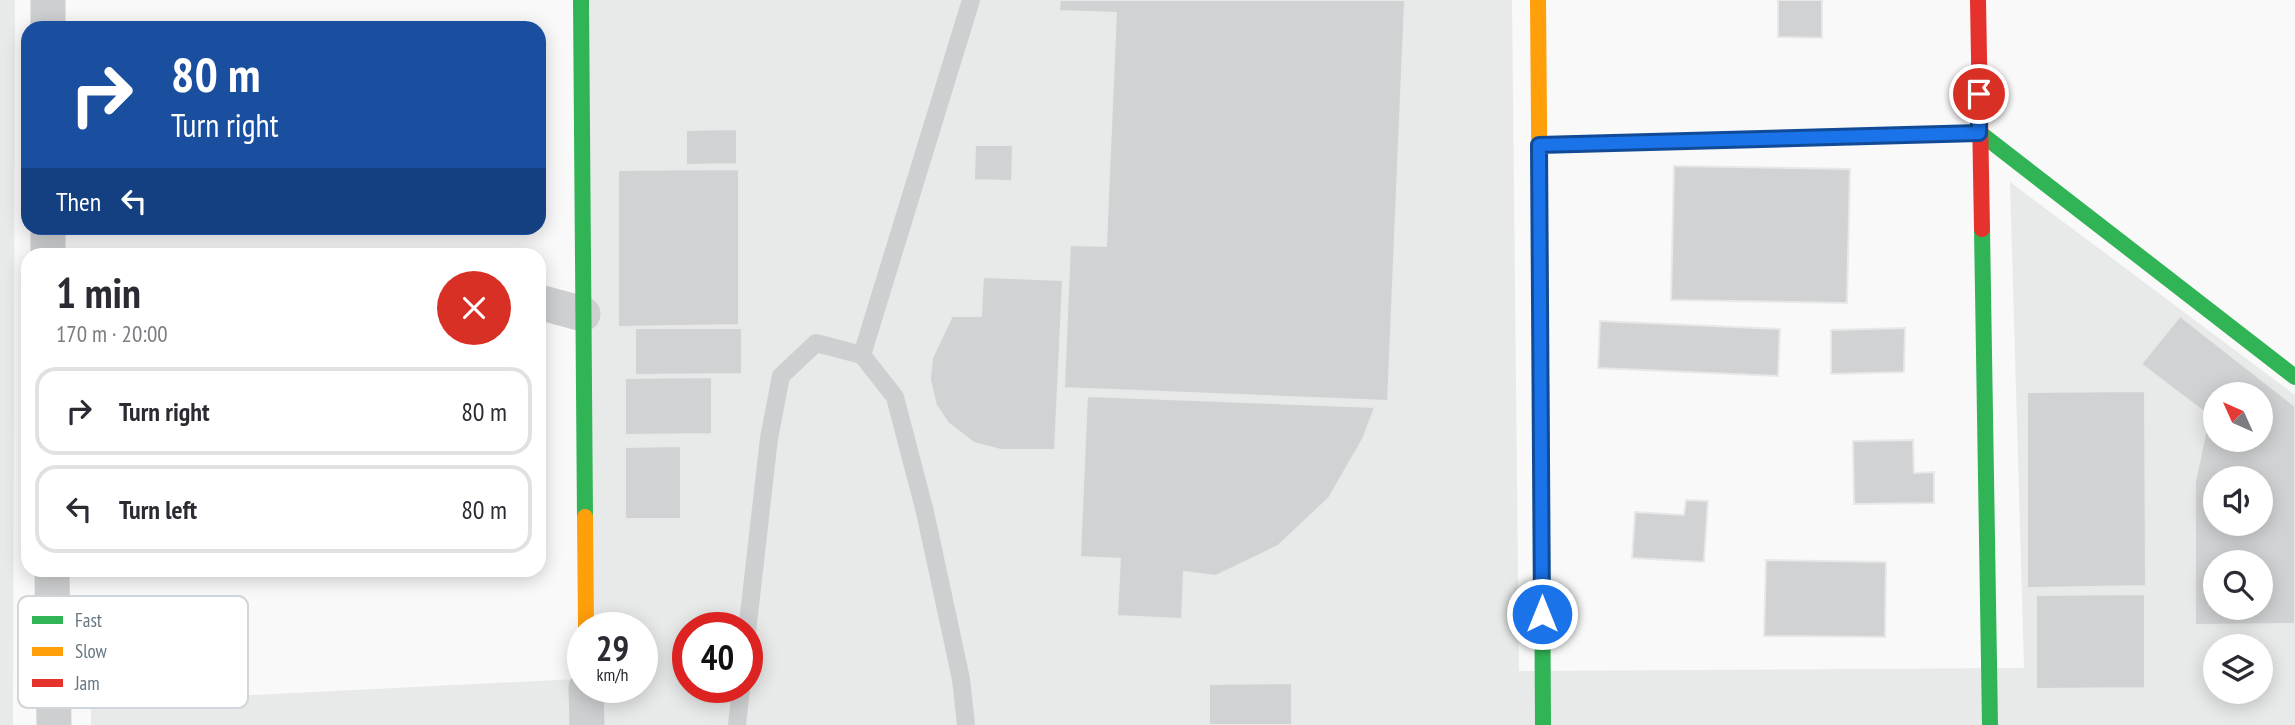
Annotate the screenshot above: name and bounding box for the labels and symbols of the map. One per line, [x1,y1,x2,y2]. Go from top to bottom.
pin [1949,64,2009,124]
north arrow [2203,382,2273,452]
position arrow [1505,577,1579,651]
legend [18,596,248,708]
text: Fast [75,608,103,632]
speed limit sign: 40 [672,612,763,703]
text: Slow [75,639,108,663]
text: Jam [74,671,100,695]

